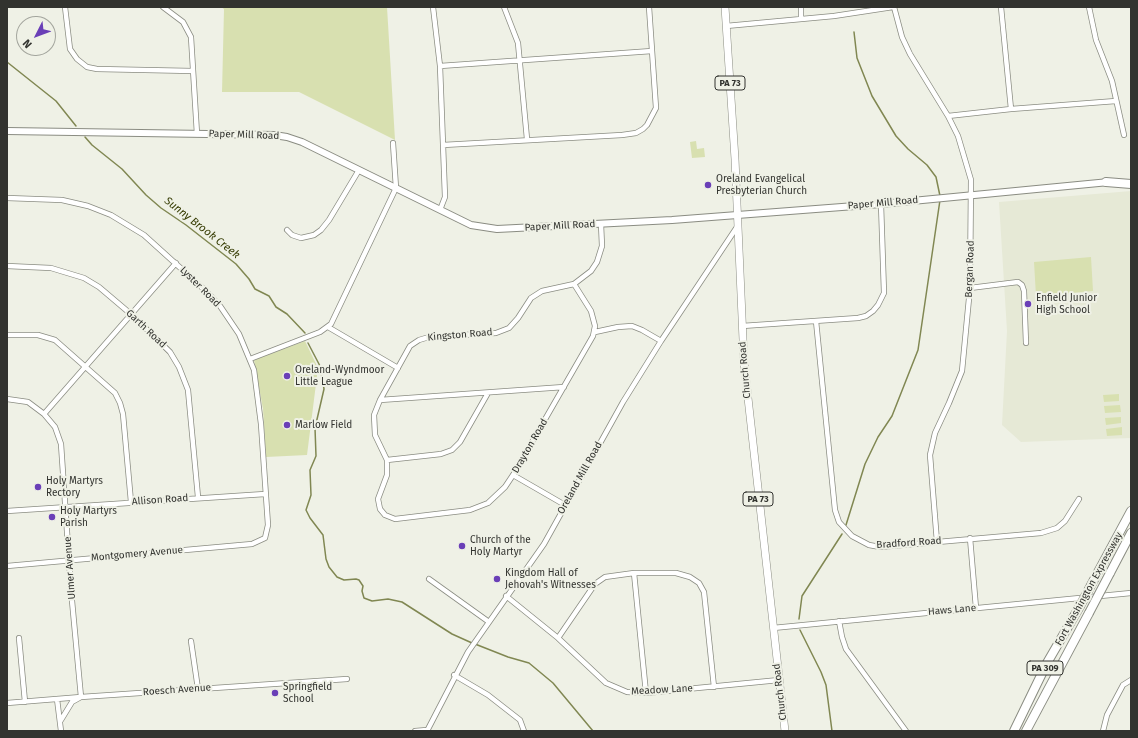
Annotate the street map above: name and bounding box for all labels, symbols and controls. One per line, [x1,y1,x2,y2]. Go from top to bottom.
north arrow [16,16,56,56]
text: N [20,37,35,51]
road number: PA 73 [715,76,745,90]
street label: Paper Mill Road [208,128,280,142]
place label: Oreland Evangelical Presbyterian Church [716,173,807,196]
marker: Oreland Evangelical Presbyterian Church [703,180,713,190]
water label: Sunny Brook Creek [162,194,242,262]
street label: Paper Mill Road [847,194,919,212]
street label: Paper Mill Road [524,218,596,234]
street label: Bergan Road [963,240,977,298]
street label: Lyster Road [177,264,223,310]
place label: Enfield Junior High School [1036,292,1097,316]
marker: Enfield Junior High School [1023,299,1033,309]
street label: Garth Road [123,307,169,351]
street label: Kingston Road [427,326,493,344]
street label: Church Road [737,341,753,399]
place label: Oreland-Wyndmoor Little League [295,364,384,388]
marker: Oreland-Wyndmoor Little League [282,371,292,381]
street label: Drayton Road [510,417,550,475]
place label: Marlow Field [295,419,352,431]
marker: Marlow Field [282,420,292,430]
street label: Oreland Mill Road [555,440,605,516]
place label: Holy Martyrs Rectory [46,475,103,498]
marker: Holy Martyrs Rectory [33,482,43,492]
street label: Allison Road [131,492,189,508]
road number: PA 73 [743,492,773,506]
place label: Holy Martyrs Parish [60,505,117,528]
marker: Holy Martyrs Parish [47,512,57,522]
street label: Fort Washington Expressway [1053,530,1125,648]
place label: Church of the Holy Martyr [470,534,531,558]
street label: Bradford Road [876,535,942,551]
street label: Ulmer Avenue [62,536,78,600]
marker: Church of the Holy Martyr [457,541,467,551]
street label: Montgomery Avenue [90,544,184,564]
place label: Kingdom Hall of Jehovah's Witnesses [505,567,596,590]
marker: Kingdom Hall of Jehovah's Witnesses [492,574,502,584]
street label: Haws Lane [927,602,977,618]
road number: PA 309 [1027,661,1063,675]
street label: Church Road [771,663,789,721]
place label: Springfield School [283,681,332,704]
street label: Roesch Avenue [142,682,212,698]
street label: Meadow Lane [631,682,693,698]
marker: Springfield School [270,688,280,698]

